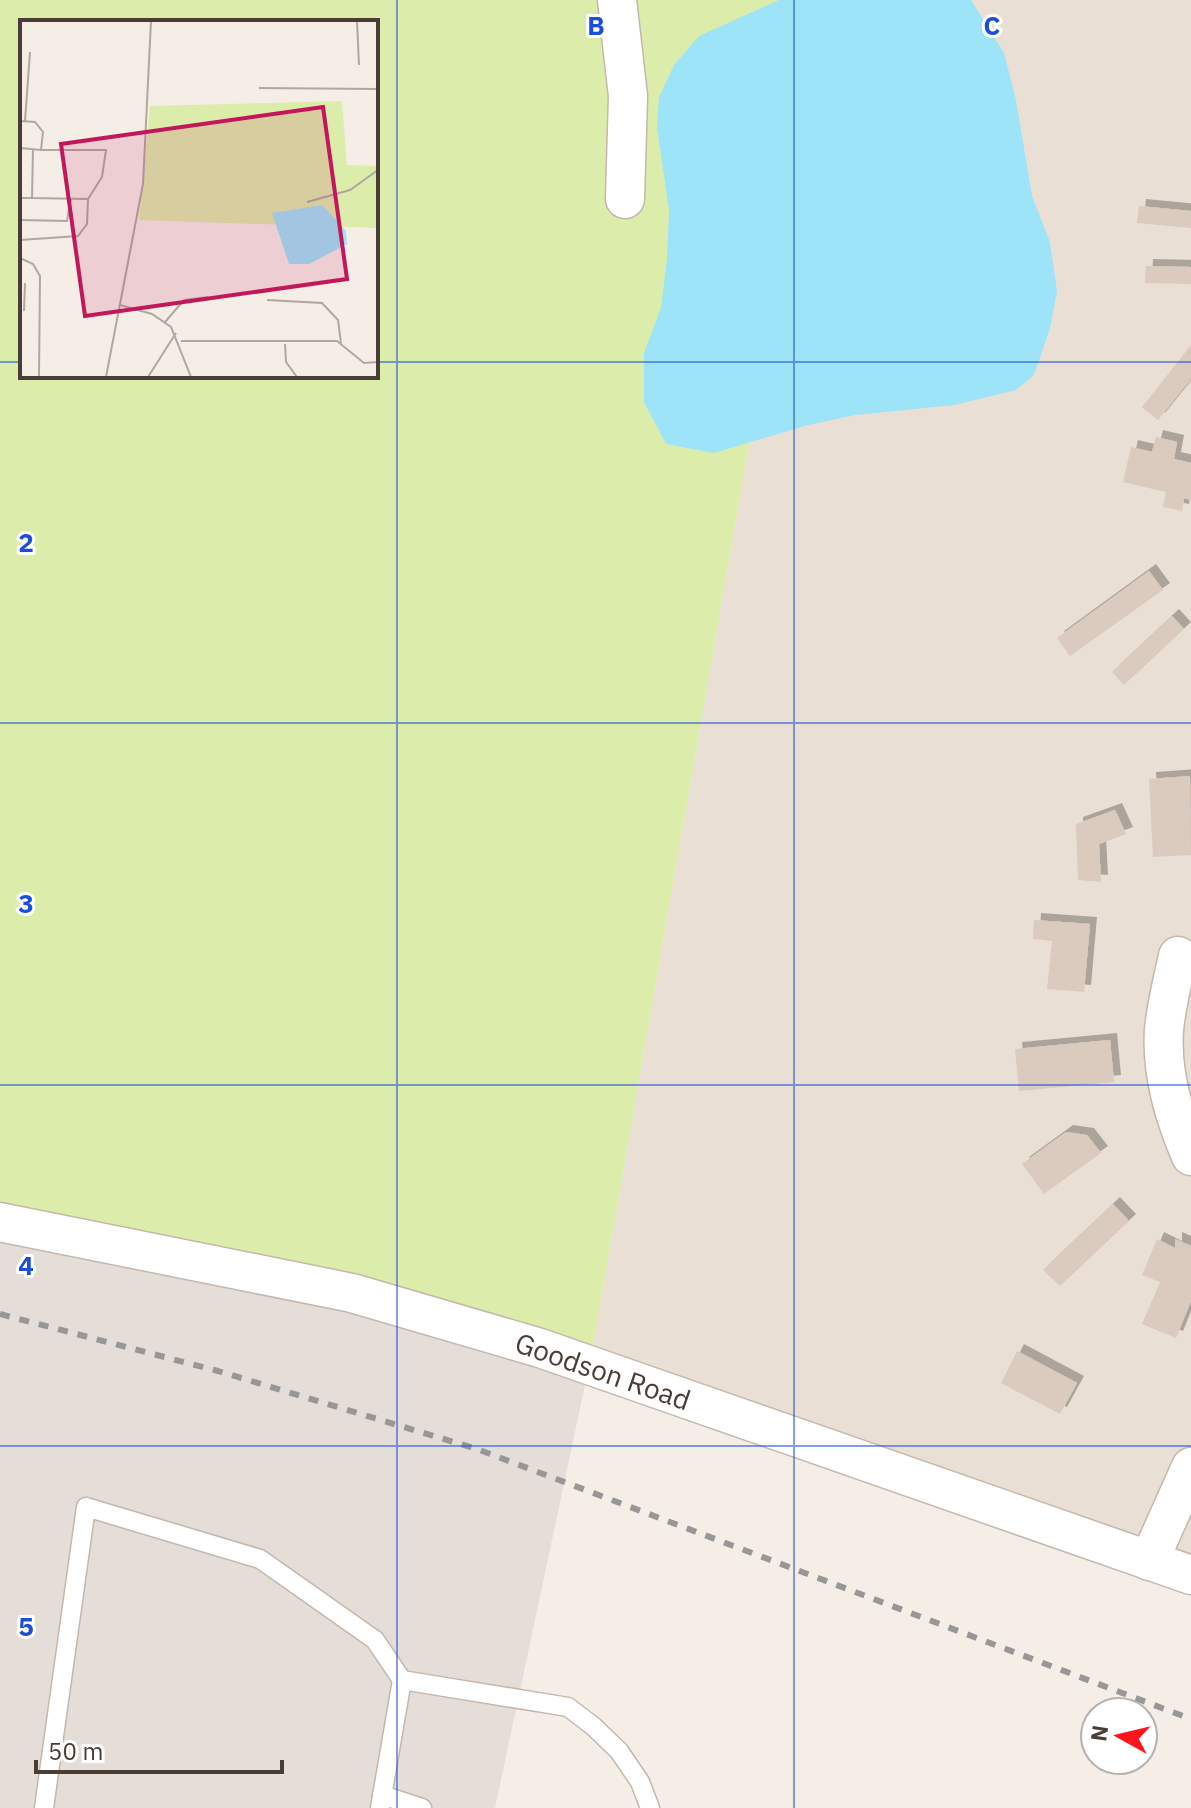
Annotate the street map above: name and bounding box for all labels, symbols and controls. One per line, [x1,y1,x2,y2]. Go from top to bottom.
text: B [587,8,605,42]
text: C [984,8,1001,42]
inset map [20,20,378,378]
text: 2 [18,525,34,559]
text: 3 [18,886,34,920]
text: 4 [18,1248,34,1282]
street label: Goodson Road [510,1324,696,1418]
text: 5 [18,1609,34,1643]
north arrow [1079,1696,1159,1776]
text: N [1083,1723,1114,1743]
scale bar [36,1724,282,1774]
text: 50 m [48,1735,103,1767]

